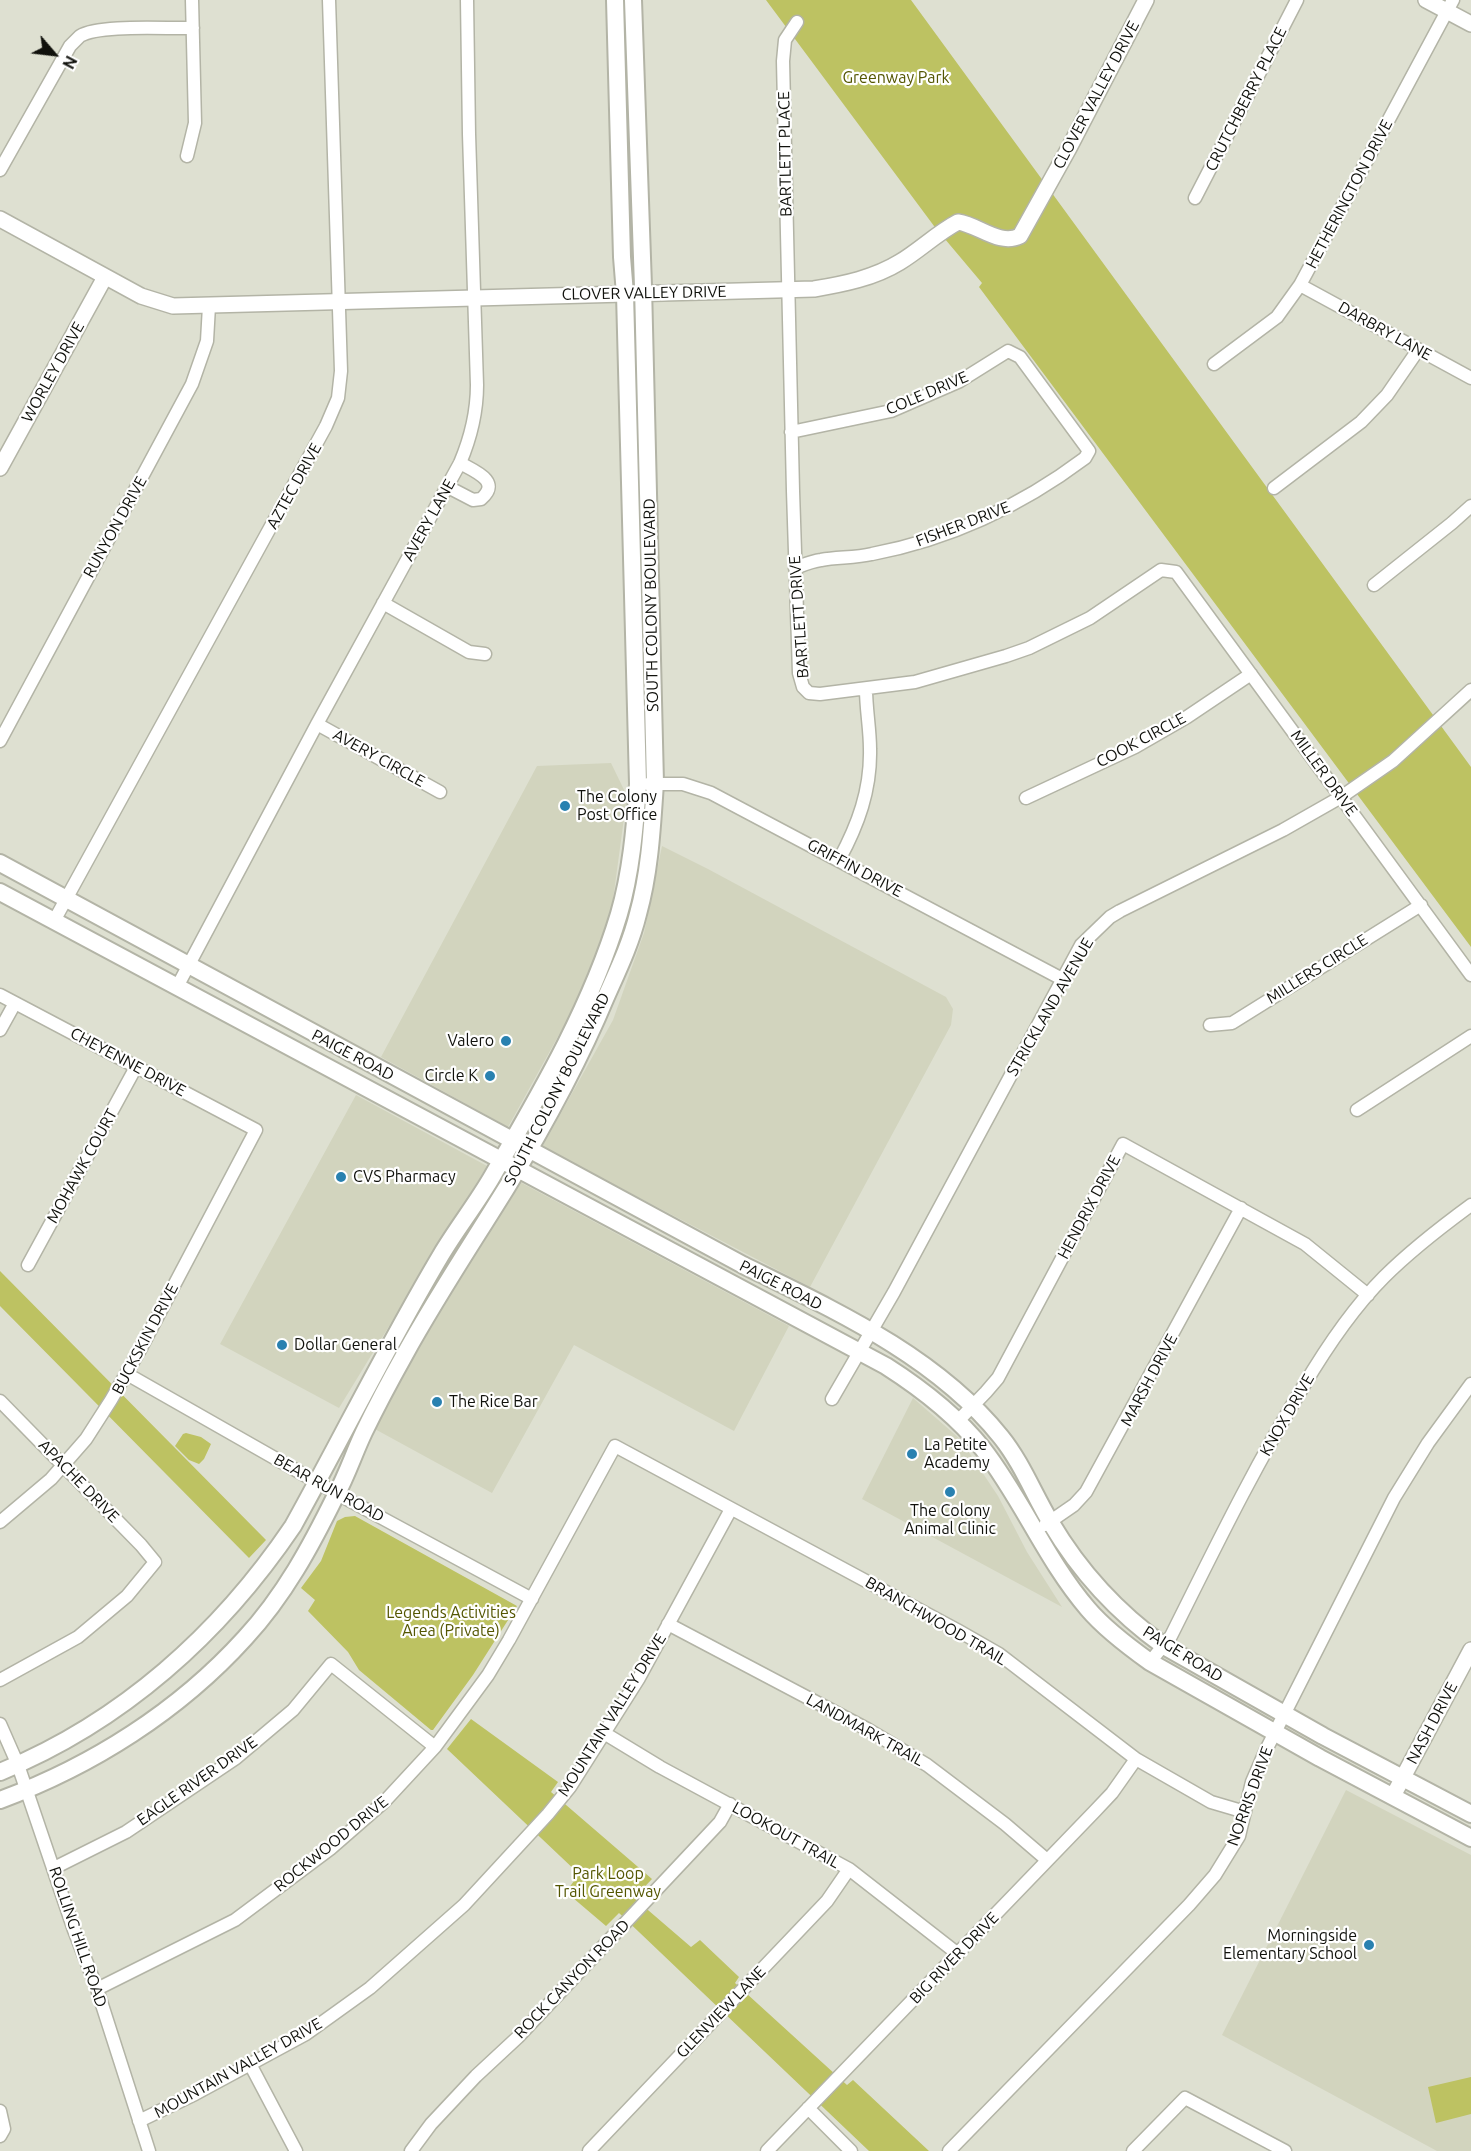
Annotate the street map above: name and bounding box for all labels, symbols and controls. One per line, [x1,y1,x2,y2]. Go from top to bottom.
street label: CLOVER VALLEY DRIVE [1049,18,1143,172]
north arrow [24,24,84,84]
street label: CRUTCHBERRY PLACE [1201,24,1291,174]
text: N [59,53,81,72]
park label: Greenway Park [842,68,950,88]
street label: BARTLETT PLACE [774,91,796,217]
street label: HETHERINGTON DRIVE [1302,116,1396,272]
street label: CLOVER VALLEY DRIVE [561,282,727,304]
street label: DARBRY LANE [1335,297,1435,365]
street label: WORLEY DRIVE [18,318,88,426]
street label: COLE DRIVE [883,367,971,419]
street label: AZTEC DRIVE [262,440,326,532]
street label: RUNYON DRIVE [79,473,151,581]
street label: AVERY LANE [399,476,459,564]
street label: FISHER DRIVE [913,497,1013,551]
street label: SOUTH COLONY BOULEVARD [640,498,662,712]
street label: BARTLETT DRIVE [785,555,813,679]
street label: COOK CIRCLE [1093,708,1189,772]
street label: AVERY CIRCLE [330,725,428,791]
street label: MILLER DRIVE [1286,726,1362,820]
place label: The Colony Post Office [577,787,657,825]
marker: The Colony Post Office [558,799,572,813]
street label: GRIFFIN DRIVE [804,835,906,901]
street label: MILLERS CIRCLE [1263,930,1371,1008]
street label: STRICKLAND AVENUE [1003,935,1097,1079]
street label: SOUTH COLONY BOULEVARD [500,990,614,1188]
street label: CHEYENNE DRIVE [67,1023,189,1101]
street label: PAIGE ROAD [309,1025,397,1085]
place label: Valero [447,1031,494,1051]
marker: Valero [499,1034,513,1048]
place label: Circle K [424,1066,478,1086]
marker: Circle K [483,1069,497,1083]
street label: MOHAWK COURT [43,1105,121,1227]
street label: HENDRIX DRIVE [1054,1152,1124,1262]
place label: CVS Pharmacy [353,1167,456,1187]
marker: CVS Pharmacy [334,1170,348,1184]
street label: PAIGE ROAD [736,1256,826,1314]
street label: BUCKSKIN DRIVE [108,1280,182,1398]
street label: MARSH DRIVE [1117,1330,1181,1430]
place label: Dollar General [294,1335,397,1355]
marker: Dollar General [275,1338,289,1352]
street label: KNOX DRIVE [1256,1371,1318,1459]
place label: The Rice Bar [449,1392,538,1412]
marker: The Rice Bar [430,1395,444,1409]
place label: La Petite Academy [924,1435,990,1473]
street label: APACHE DRIVE [35,1436,123,1526]
marker: La Petite Academy [905,1447,919,1461]
street label: BEAR RUN ROAD [270,1450,388,1526]
marker: The Colony Animal Clinic [943,1485,957,1499]
place label: The Colony Animal Clinic [904,1501,996,1539]
street label: BRANCHWOOD TRAIL [862,1573,1010,1669]
park label: Legends Activities Area (Private) [386,1603,516,1641]
street label: PAIGE ROAD [1140,1622,1226,1686]
street label: MOUNTAIN VALLEY DRIVE [554,1630,670,1800]
street label: NASH DRIVE [1402,1679,1462,1767]
street label: LANDMARK TRAIL [803,1690,927,1770]
street label: EAGLE RIVER DRIVE [133,1732,261,1830]
street label: NORRIS DRIVE [1223,1744,1277,1848]
street label: ROCKWOOD DRIVE [270,1792,392,1896]
street label: LOOKOUT TRAIL [729,1798,843,1872]
street label: ROLLING HILL ROAD [45,1864,111,2010]
park label: Park Loop Trail Greenway [555,1864,661,1902]
street label: BIG RIVER DRIVE [905,1908,1003,2008]
street label: ROCK CANYON ROAD [510,1916,634,2042]
place label: Morningside Elementary School [1223,1926,1357,1964]
marker: Morningside Elementary School [1362,1938,1376,1952]
street label: GLENVIEW LANE [672,1962,770,2062]
street label: MOUNTAIN VALLEY DRIVE [151,2014,325,2122]

